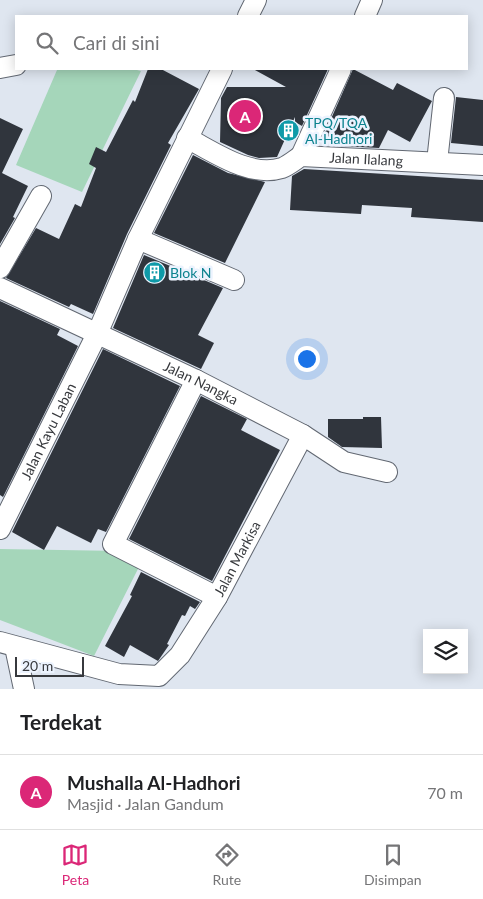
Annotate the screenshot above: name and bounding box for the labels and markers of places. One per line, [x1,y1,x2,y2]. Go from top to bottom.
pin: A [229,97,261,135]
place label: TPQ/TQA Al-Hadhori [305,114,372,147]
building icon: TPQ/TQA Al-Hadhori [277,119,301,143]
building icon: Blok N [142,261,166,285]
place label: Blok N [170,264,212,281]

